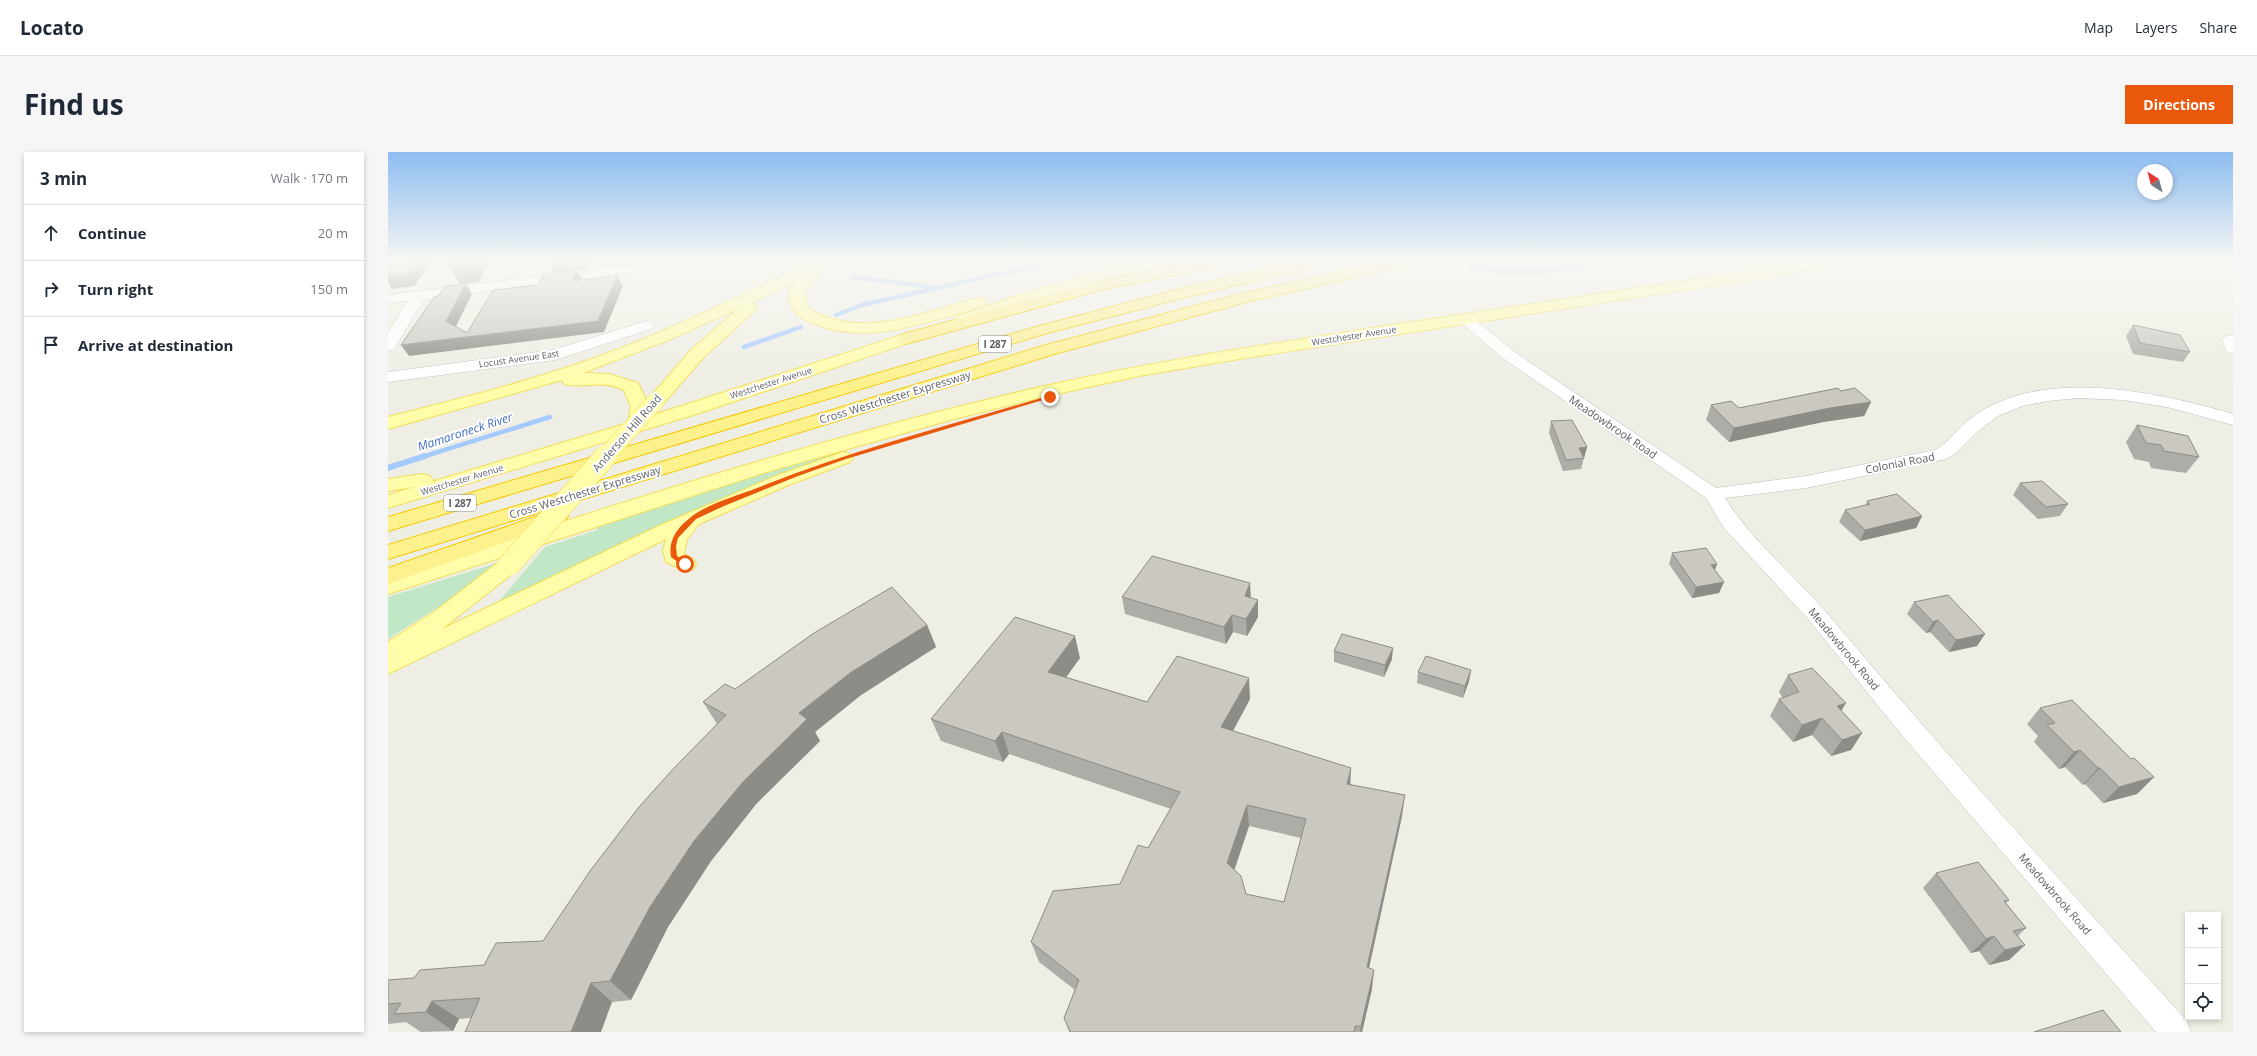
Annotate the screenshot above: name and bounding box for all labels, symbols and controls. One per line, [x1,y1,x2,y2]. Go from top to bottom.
text: Locato [20,15,84,41]
text: Map [2084,18,2113,37]
text: Layers [2135,18,2177,37]
text: Share [2199,18,2237,37]
text: Find us [24,85,124,123]
button: Directions [2125,85,2233,124]
north arrow [2137,164,2173,200]
text: 3 min [40,167,87,190]
text: Walk · 170 m [271,169,348,187]
icon: ahead [40,222,62,244]
text: Continue [78,223,146,243]
text: 20 m [318,224,348,242]
icon: right [40,278,62,300]
text: Turn right [78,279,153,299]
text: 150 m [310,280,348,298]
street label: Westchester Avenue [1311,322,1397,349]
icon: arrive [40,334,62,356]
text: Arrive at destination [78,335,233,355]
road number: I 287 [979,336,1011,352]
street label: Locust Avenue East [478,346,560,371]
street label: Westchester Avenue [728,363,814,402]
street label: Cross Westchester Expressway [817,366,973,427]
route end [1041,388,1059,406]
street label: Anderson Hill Road [589,391,664,475]
street label: Meadowbrook Road [1566,391,1660,462]
water label: Mamaroneck River [415,408,516,455]
street label: Colonial Road [1864,448,1936,477]
street label: Westchester Avenue [419,461,505,498]
street label: Cross Westchester Expressway [507,461,663,522]
road number: I 287 [444,495,476,511]
route start [676,555,694,573]
street label: Meadowbrook Road [1805,604,1883,693]
street label: Meadowbrook Road [2016,850,2095,938]
map controls [2185,912,2221,1020]
button: + [2185,912,2221,948]
button: − [2185,948,2221,984]
button: locate [2185,984,2221,1020]

